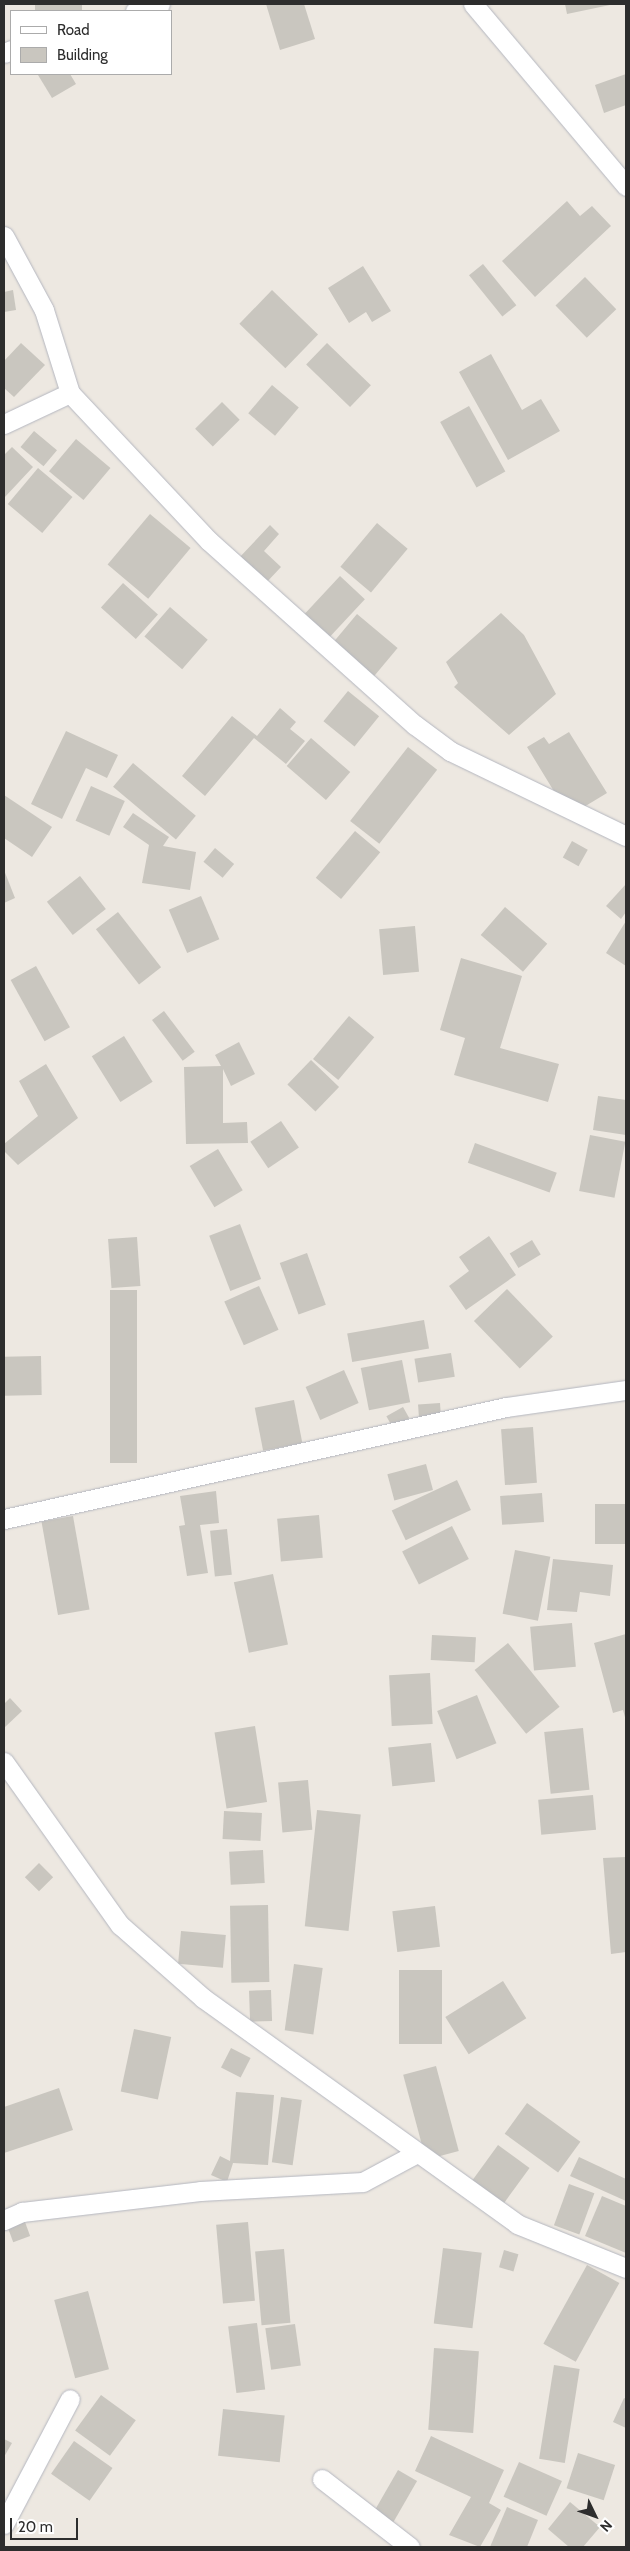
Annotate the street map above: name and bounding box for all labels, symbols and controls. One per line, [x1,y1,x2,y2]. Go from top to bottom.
legend [10,10,172,75]
text: Road [57,21,90,39]
text: Building [57,46,108,64]
north arrow [570,2491,620,2541]
scale bar [12,2508,80,2540]
text: N [596,2516,616,2536]
text: 20 m [18,2518,53,2536]

